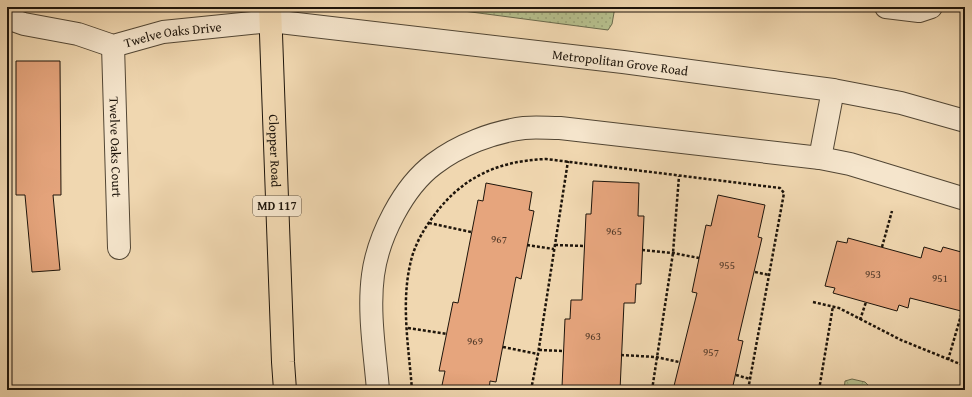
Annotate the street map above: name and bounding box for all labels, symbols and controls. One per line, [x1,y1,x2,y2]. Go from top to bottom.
street label: Twelve Oaks Drive [122,17,222,53]
street label: Metropolitan Grove Road [551,45,689,81]
street label: Twelve Oaks Court [105,96,127,198]
street label: Clopper Road [264,114,286,188]
road number: MD 117 [253,196,301,216]
house number: 965 [606,223,622,239]
house number: 967 [491,231,507,247]
house number: 955 [719,257,735,273]
house number: 953 [865,266,881,282]
house number: 951 [932,270,948,286]
house number: 963 [585,328,601,344]
house number: 969 [467,333,483,349]
house number: 957 [703,344,719,360]

